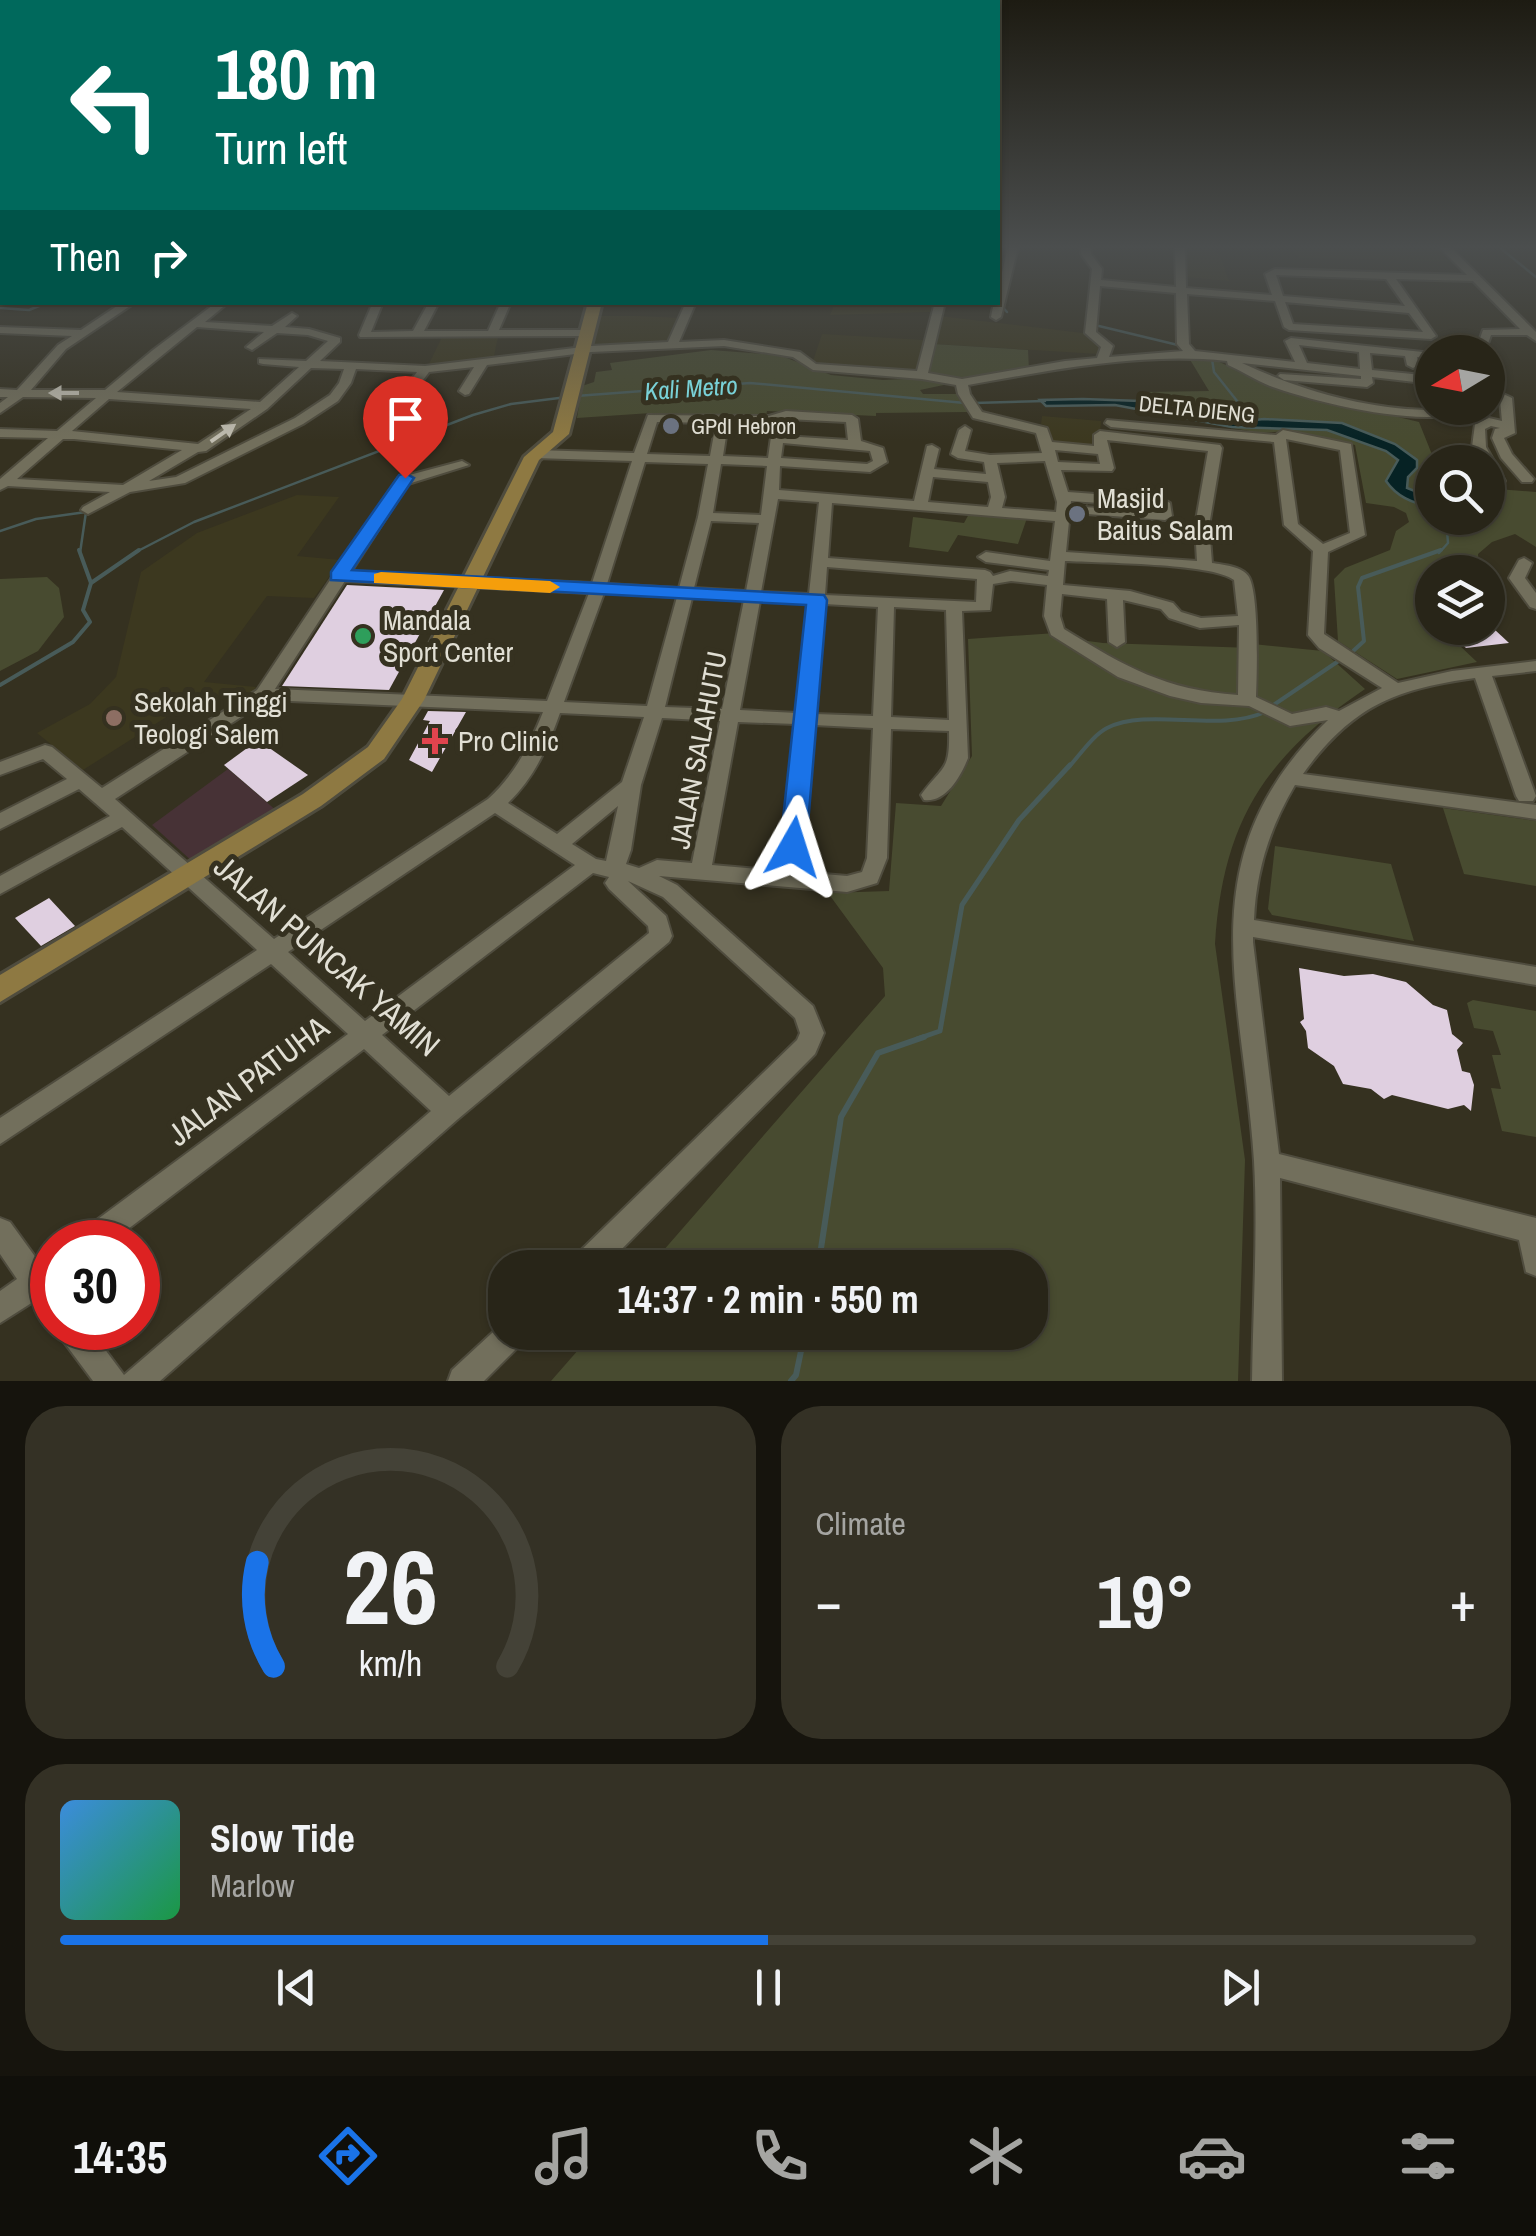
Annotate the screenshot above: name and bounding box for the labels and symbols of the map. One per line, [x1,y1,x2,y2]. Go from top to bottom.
north arrow [1415,335,1505,425]
water label: Kali Metro [643,368,739,408]
pin [363,376,448,479]
one-way arrow [48,385,80,401]
street label: DELTA DIENG [1137,388,1257,430]
place label: GPdI Hebron [691,411,796,441]
marker: GPdI Hebron [660,415,682,437]
one-way arrow [210,424,236,443]
place label: Masjid Baitus Salam [1097,479,1234,549]
marker: Masjid Baitus Salam [1066,503,1088,525]
place label: Mandala Sport Center [383,601,514,671]
marker: Mandala Sport Center [352,625,374,647]
street label: JALAN SALAHUTU [660,648,736,852]
place label: Sekolah Tinggi Teologi Salem [134,683,288,753]
marker: Sekolah Tinggi Teologi Salem [103,707,125,729]
place label: Pro Clinic [458,722,559,760]
marker: Pro Clinic [422,728,448,754]
position arrow [741,795,845,899]
street label: JALAN PUNCAK YAMIN [205,845,449,1066]
street label: JALAN PATUHA [158,1005,338,1155]
speed limit sign: 30 [30,1220,160,1350]

